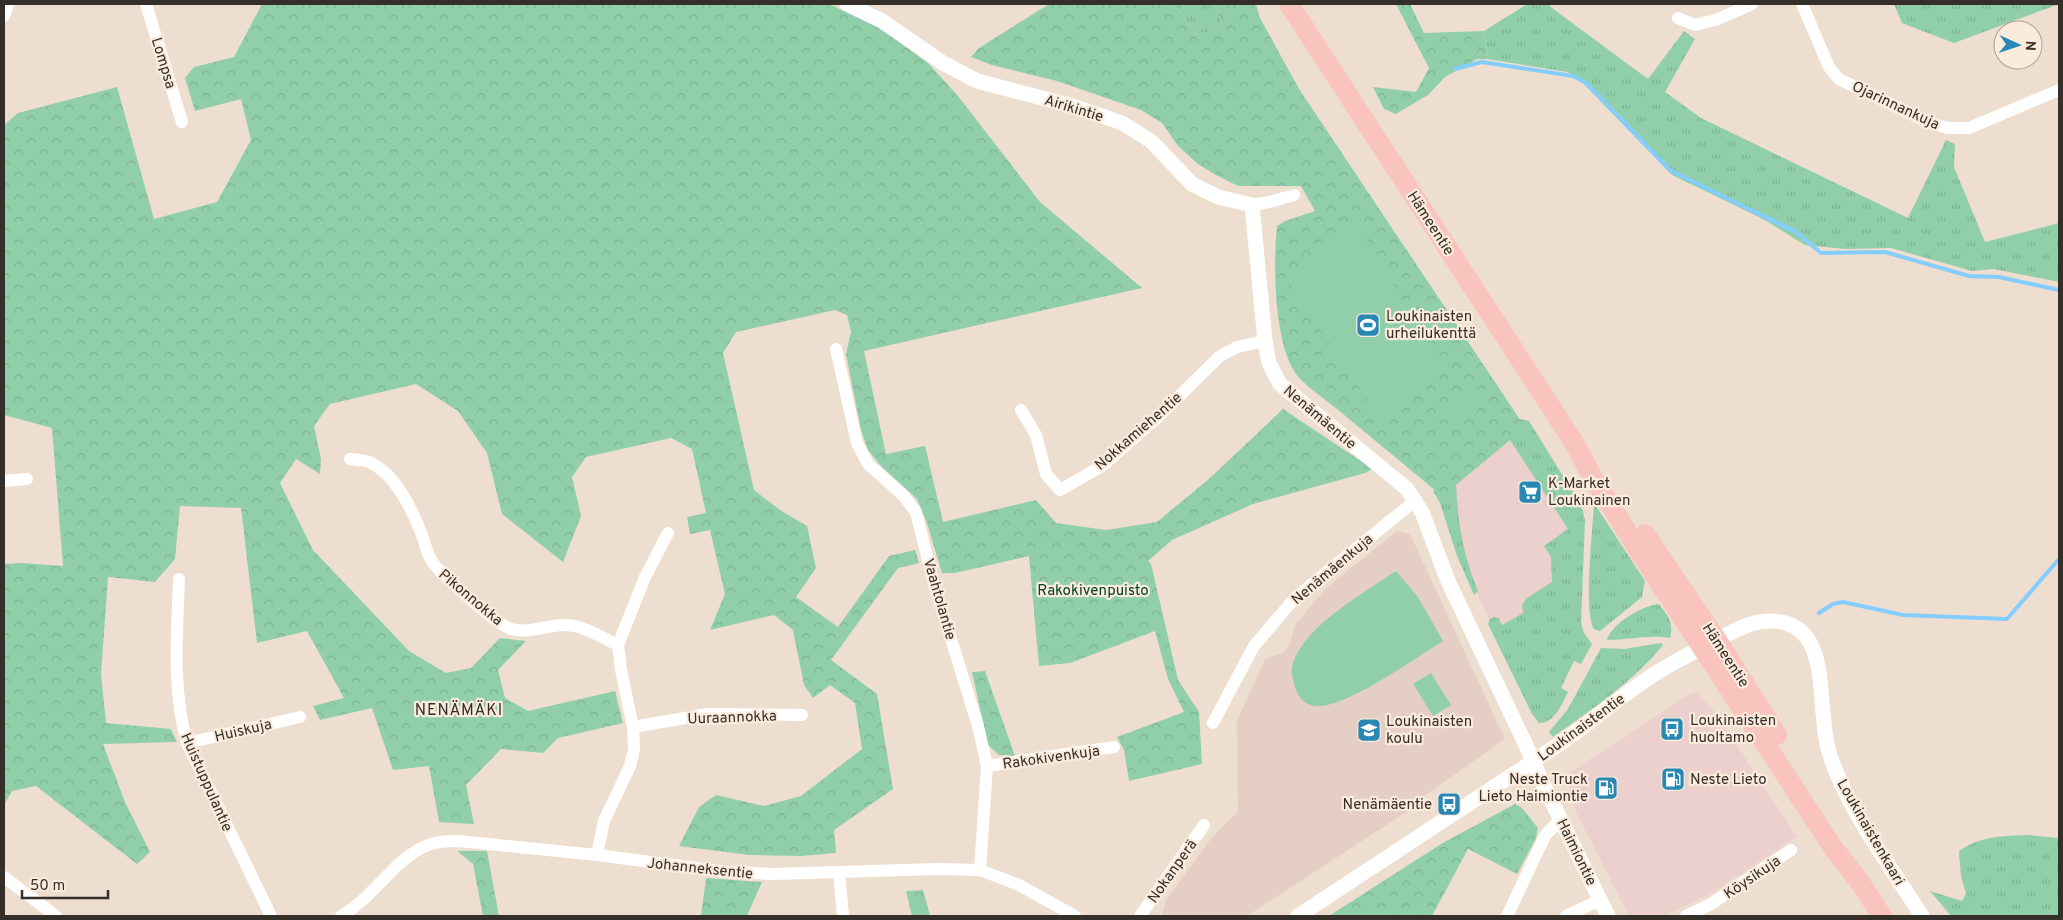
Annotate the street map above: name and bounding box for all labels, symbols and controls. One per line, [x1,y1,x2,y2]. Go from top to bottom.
north arrow [1993,20,2043,70]
street label: Lompsa [146,35,179,91]
text: N [2021,40,2038,51]
street label: Ojarinnankuja [1849,78,1942,135]
street label: Airikintie [1042,91,1105,127]
street label: Hämeentie [1402,188,1458,260]
place label: Loukinaisten urheilukenttä [1386,308,1476,344]
sports icon: Loukinaisten urheilukenttä [1355,312,1381,338]
street label: Nenämäentie [1279,382,1359,454]
street label: Nokkamiehentie [1091,389,1187,475]
place label: K-Market Loukinainen [1548,475,1631,511]
supermarket icon: K-Market Loukinainen [1517,479,1543,505]
street label: Nenämäenkuja [1288,530,1378,610]
street label: Vaahtolantie [918,556,959,642]
street label: Pikonnokka [434,566,506,631]
park label: Rakokivenpuisto [1037,582,1149,601]
street label: Hämeentie [1697,620,1753,692]
street label: Loukinaistentie [1535,690,1629,766]
district label: NENÄMÄKI [415,700,503,721]
street label: Uuraannokka [687,707,777,730]
place label: Loukinaisten huoltamo [1690,712,1776,748]
place label: Loukinaisten koulu [1386,713,1472,749]
street label: Huiskuja [213,716,274,747]
bus stop icon: Loukinaisten huoltamo [1659,716,1685,742]
school or university icon: Loukinaisten koulu [1356,717,1382,743]
street label: Huistuppulantie [175,730,236,835]
street label: Rakokivenkuja [1001,742,1101,775]
fuel station icon: Neste Lieto [1660,766,1686,792]
place label: Neste Truck Lieto Haimiontie [1478,771,1588,807]
place label: Neste Lieto [1690,771,1767,790]
fuel station icon: Neste Truck Lieto Haimiontie [1593,775,1619,801]
street label: Loukinaistenkaari [1832,776,1908,889]
bus stop icon: Nenämäentie [1436,791,1462,817]
place label: Nenämäentie [1343,796,1432,815]
street label: Haimiontie [1551,816,1600,889]
street label: Nokanperä [1144,836,1202,907]
street label: Köysikuja [1721,852,1785,904]
street label: Johanneksentie [646,854,754,885]
scale bar [22,868,109,900]
text: 50 m [30,877,65,896]

